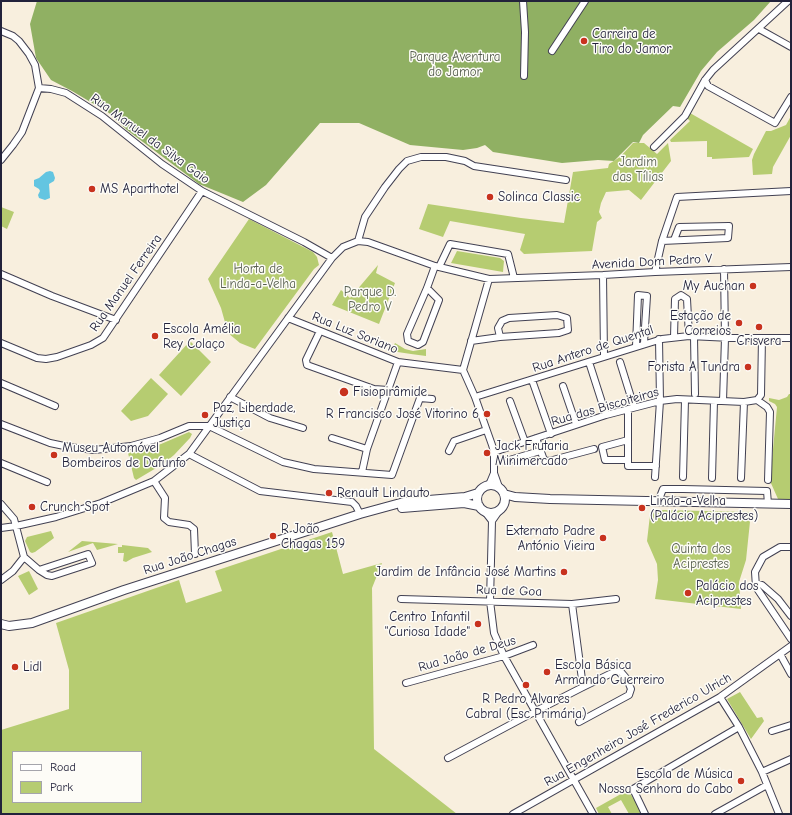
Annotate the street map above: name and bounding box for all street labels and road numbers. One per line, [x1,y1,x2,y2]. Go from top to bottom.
street label: Rua Manuel da Silva Gaio [87,90,213,188]
street label: Rua Manuel Ferreira [87,231,165,335]
street label: Avenida Dom Pedro V [591,251,713,273]
street label: Rua Luz Soriano [310,309,400,357]
street label: Rua Antero de Quental [530,322,656,376]
street label: Rua das Biscoiteiras [549,384,661,430]
street label: Rua João Chagas [142,534,238,578]
street label: Rua de Goa [476,582,542,600]
street label: Rua João de Deus [416,633,518,675]
street label: Rua Engenheiro José Frederico Ulrich [542,670,734,790]

